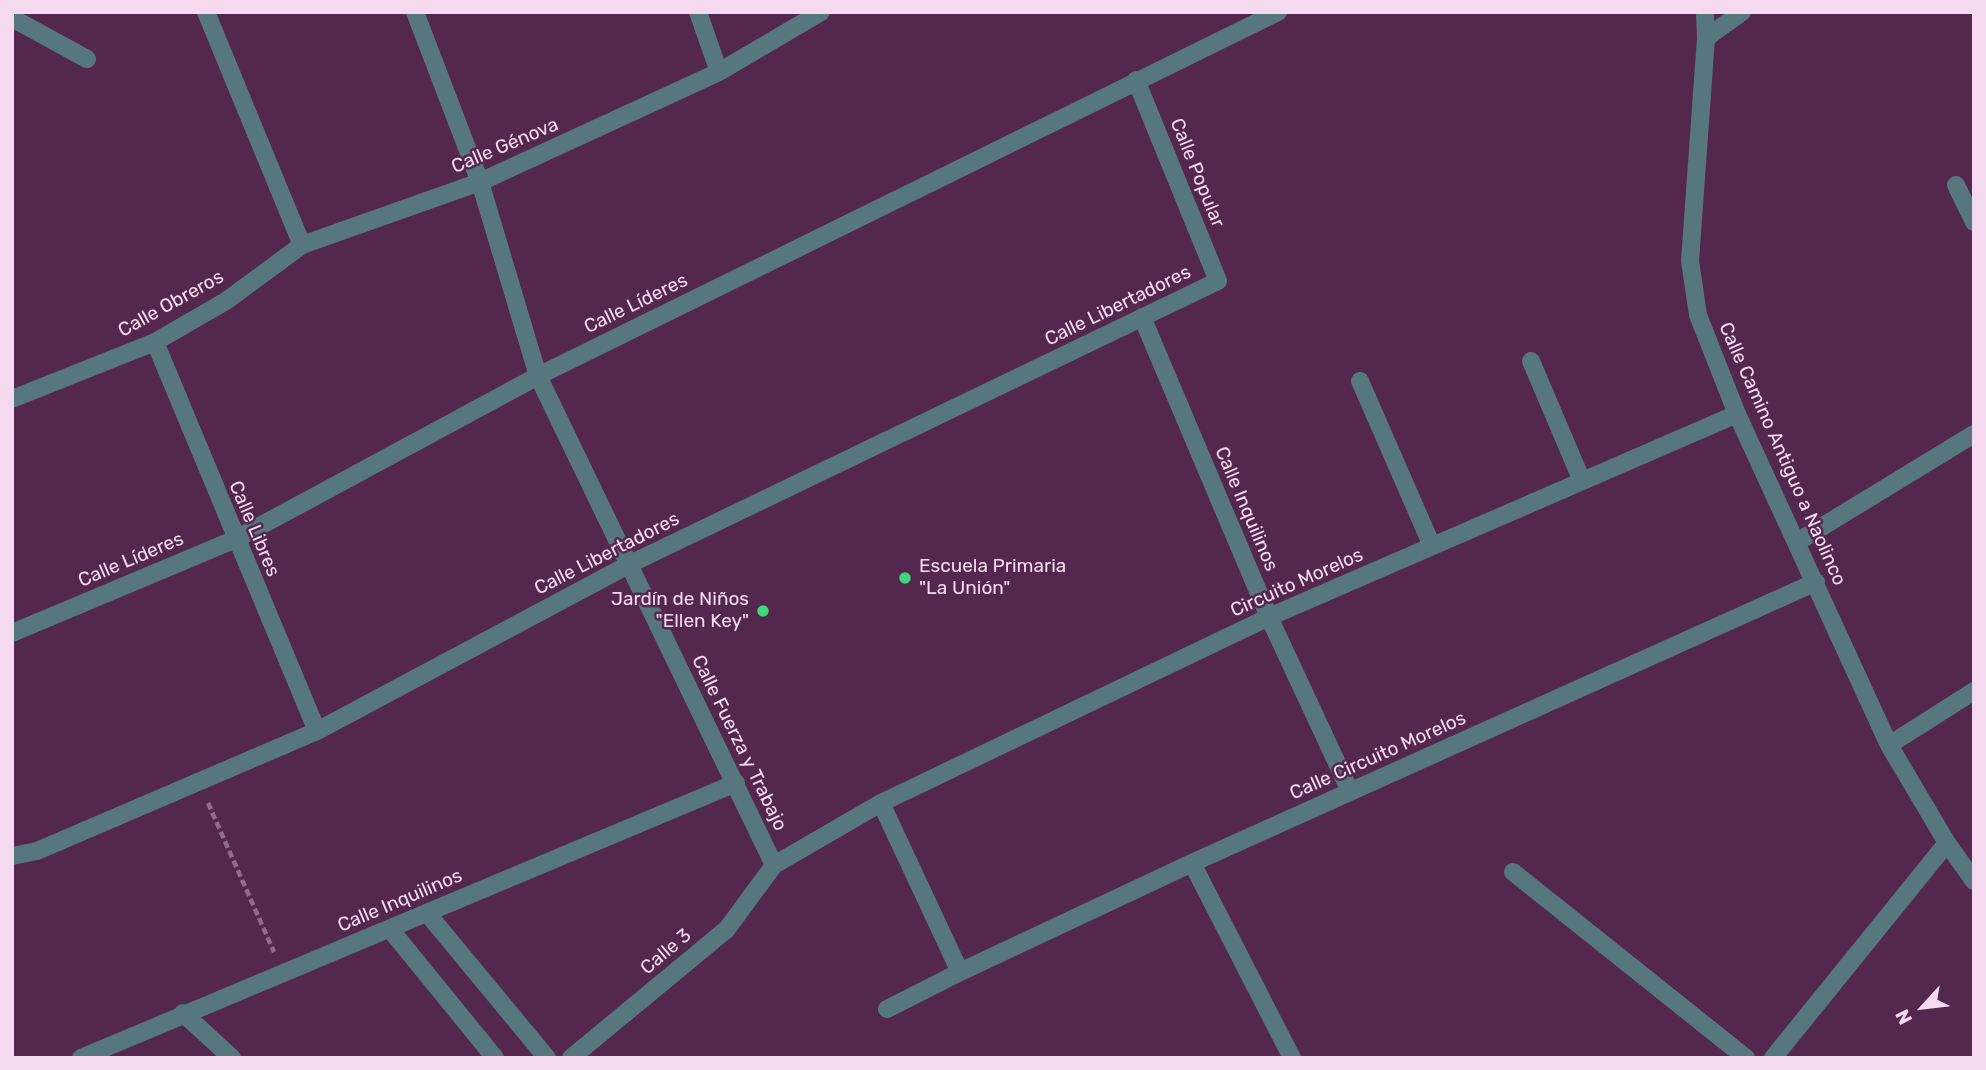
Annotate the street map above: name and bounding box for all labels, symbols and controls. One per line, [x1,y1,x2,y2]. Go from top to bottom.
street label: Calle Génova [448,113,562,179]
street label: Calle Popular [1165,115,1229,231]
street label: Calle Libertadores [1041,261,1195,351]
street label: Calle Obreros [114,266,228,342]
street label: Calle Líderes [581,269,691,339]
street label: Calle Camino Antiguo a Naolinco [1713,319,1851,589]
street label: Calle Inquilinos [1210,443,1282,575]
street label: Calle Libres [224,478,284,580]
street label: Calle Libertadores [531,508,683,600]
street label: Calle Líderes [75,528,187,592]
street label: Circuito Morelos [1227,544,1367,622]
place label: Escuela Primaria "La Unión" [919,556,1066,600]
marker: Escuela Primaria "La Unión" [897,570,913,586]
place label: Jardín de Niños "Ellen Key" [611,589,749,633]
marker: Jardín de Niños "Ellen Key" [755,603,771,619]
street label: Calle Fuerza y Trabajo [687,651,791,835]
street label: Calle Circuito Morelos [1286,707,1470,805]
street label: Calle Inquilinos [334,865,466,937]
street label: Calle 3 [636,924,696,980]
north arrow [1888,972,1958,1042]
text: N [1890,1005,1917,1028]

